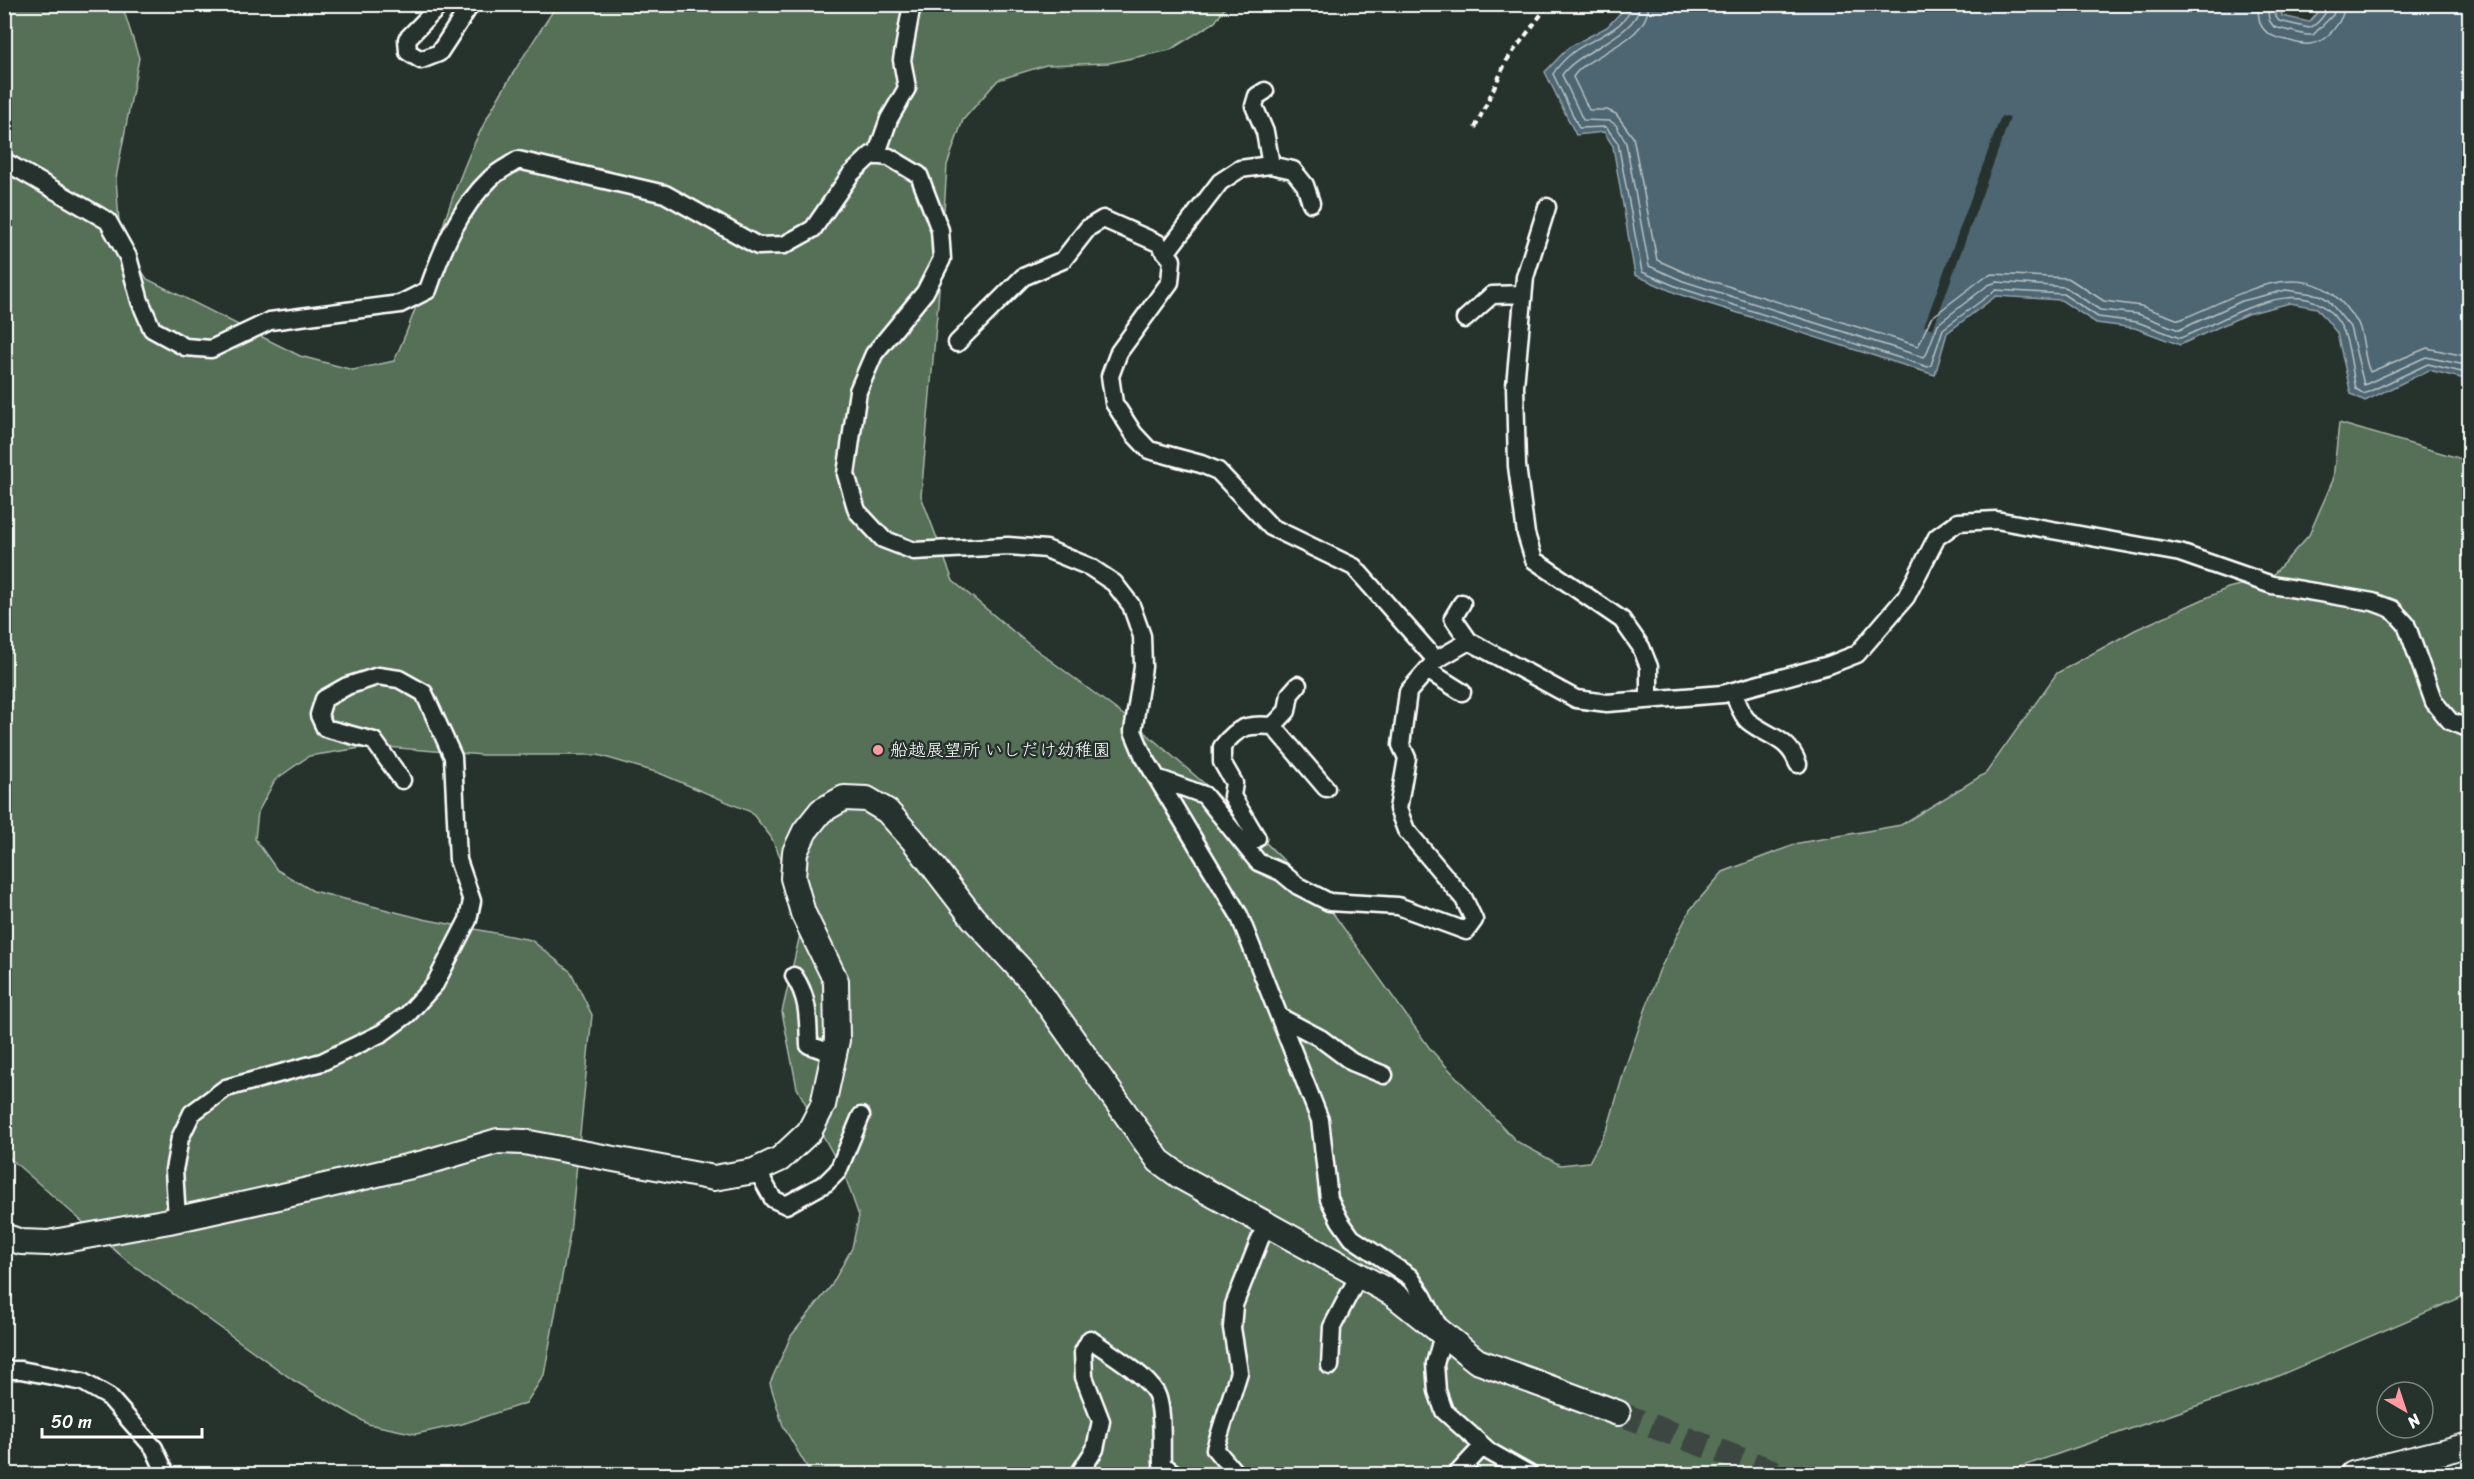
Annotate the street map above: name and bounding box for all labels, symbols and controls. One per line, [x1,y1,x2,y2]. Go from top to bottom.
place label: 船越展望所 いしだけ幼稚園 [890,734,1111,766]
marker: 船越展望所 いしだけ幼稚園 [871,743,885,757]
north arrow [2375,1380,2435,1440]
scale bar [42,1401,202,1439]
text: 50 m [51,1406,92,1438]
text: N [2400,1406,2428,1437]

